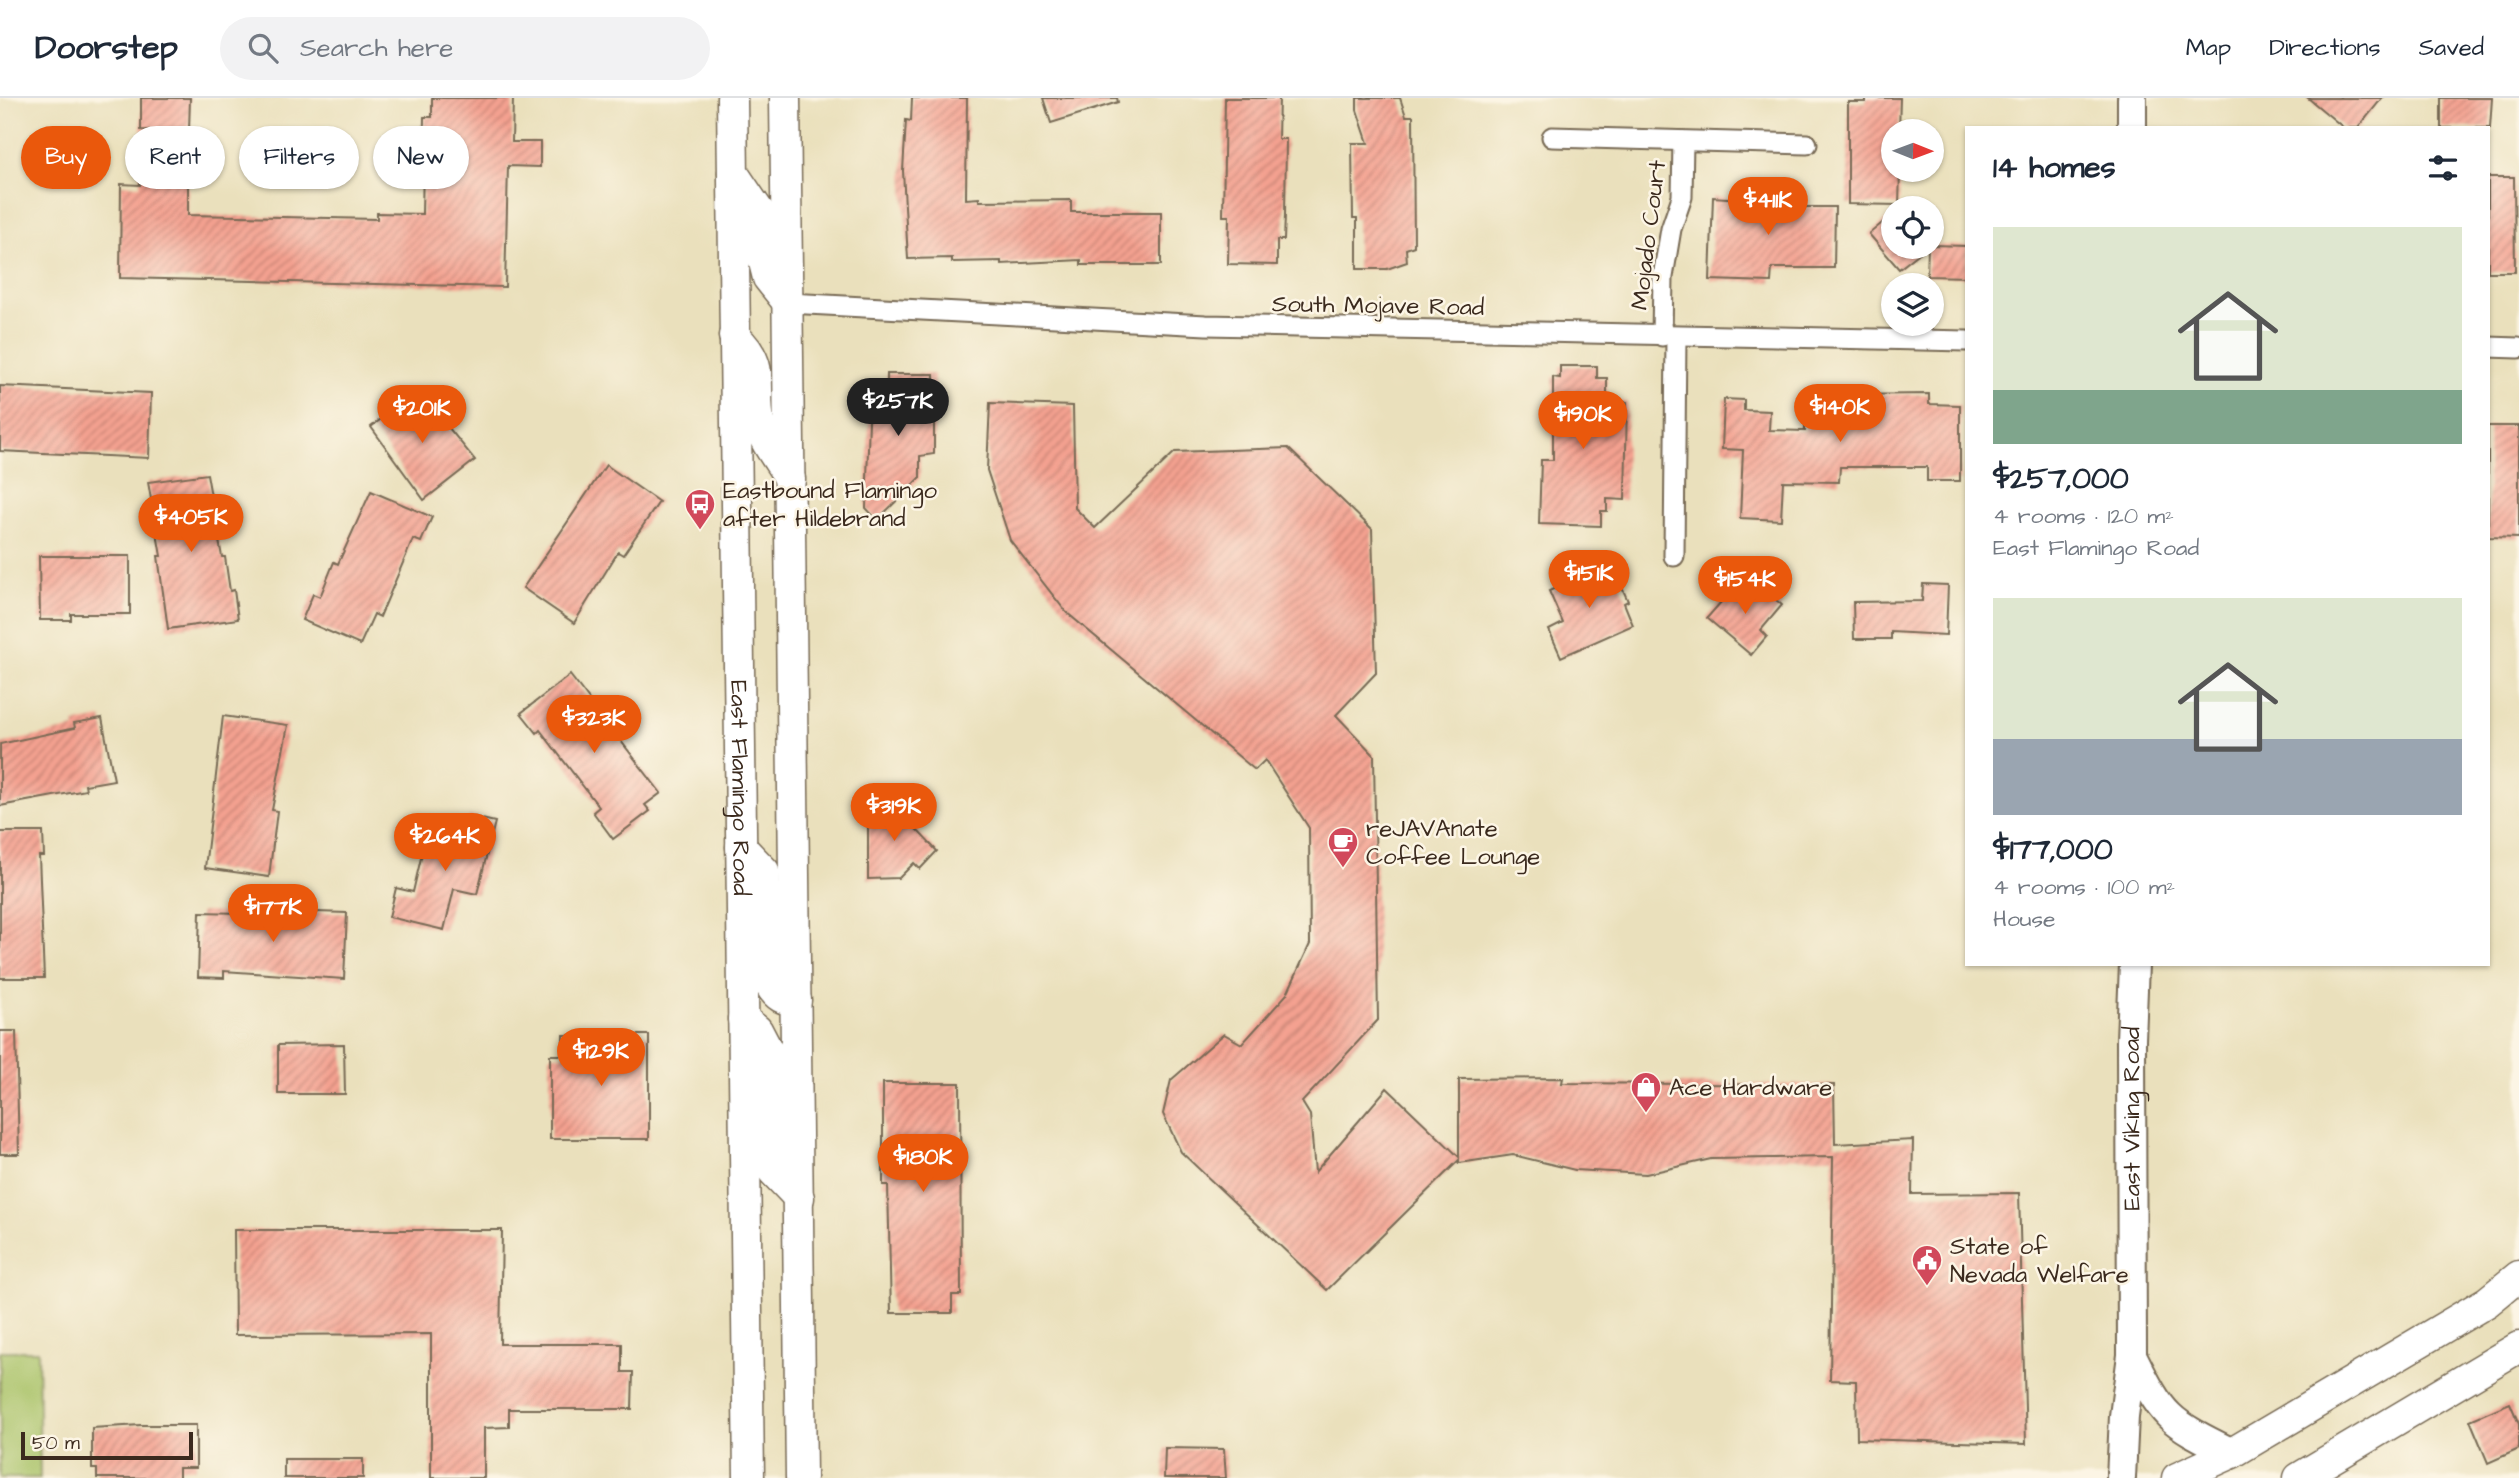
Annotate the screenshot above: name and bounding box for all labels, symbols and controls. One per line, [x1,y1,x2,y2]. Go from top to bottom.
search box [220,17,710,80]
text: Doorstep [35,25,178,71]
icon: search [244,29,282,67]
text: Search here [300,30,453,66]
text: Map [2186,31,2231,65]
text: Directions [2269,31,2381,65]
text: Saved [2419,31,2484,65]
north arrow [1881,119,1944,182]
map controls [1881,119,1944,336]
chip: Buy [21,126,111,189]
chip: Rent [125,126,225,189]
chip: Filters [239,126,359,189]
chip: New [373,126,469,189]
text: 14 homes [1993,147,2116,189]
icon: filters [2424,149,2462,187]
street label: Mojado Court [1623,158,1675,312]
pin: $411K [1719,178,1817,237]
text: $411K [1744,184,1792,216]
button: locate [1881,196,1944,259]
button: layers [1881,273,1944,336]
icon: home [2165,273,2291,399]
street label: South Mojave Road [1272,287,1484,325]
pin: $257K [849,378,947,438]
pin: $140K [1791,384,1889,444]
text: $257K [863,385,933,417]
pin: $201K [373,386,471,445]
text: $140K [1810,391,1870,423]
text: $201K [393,392,451,424]
pin: $190K [1534,392,1632,451]
text: $190K [1554,398,1612,430]
text: $257,000 [1993,458,2129,500]
place label: Eastbound Flamingo after Hildebrand [723,474,938,536]
bus stop icon: Eastbound Flamingo after Hildebrand [683,487,717,531]
pin: $405K [142,494,240,554]
text: 4 rooms · 120 m² [1993,500,2174,532]
text: $405K [154,501,228,533]
text: East Flamingo Road [1993,532,2199,564]
pin: $151K [1540,550,1638,610]
pin: $154K [1696,556,1794,616]
text: $151K [1565,557,1613,589]
text: $154K [1714,563,1776,595]
icon: home [2165,644,2291,770]
street label: East Flamingo Road [721,680,758,896]
pin: $323K [545,696,643,755]
text: $323K [562,702,626,734]
pin: $319K [845,784,943,843]
text: $319K [867,790,921,822]
place label: reJAVAnate Coffee Lounge [1366,812,1540,875]
pin: $264K [396,814,494,873]
text: $264K [410,820,480,852]
cafe icon: reJAVAnate Coffee Lounge [1326,825,1360,869]
text: $177,000 [1993,829,2113,871]
text: 4 rooms · 100 m² [1993,871,2175,903]
pin: $177K [224,884,322,944]
text: $177K [244,891,302,923]
text: House [1993,903,2056,935]
street label: East Viking Road [2115,1026,2150,1211]
pin: $129K [552,1028,650,1088]
text: $129K [573,1035,629,1067]
shop icon: Ace Hardware [1629,1070,1663,1114]
place label: Ace Hardware [1669,1071,1832,1105]
pin: $180K [874,1134,972,1194]
text: $180K [893,1141,953,1173]
place label: State of Nevada Welfare [1950,1230,2129,1292]
public building icon: State of Nevada Welfare [1910,1243,1944,1287]
scale bar [21,1429,192,1461]
text: 50 m [32,1430,80,1457]

